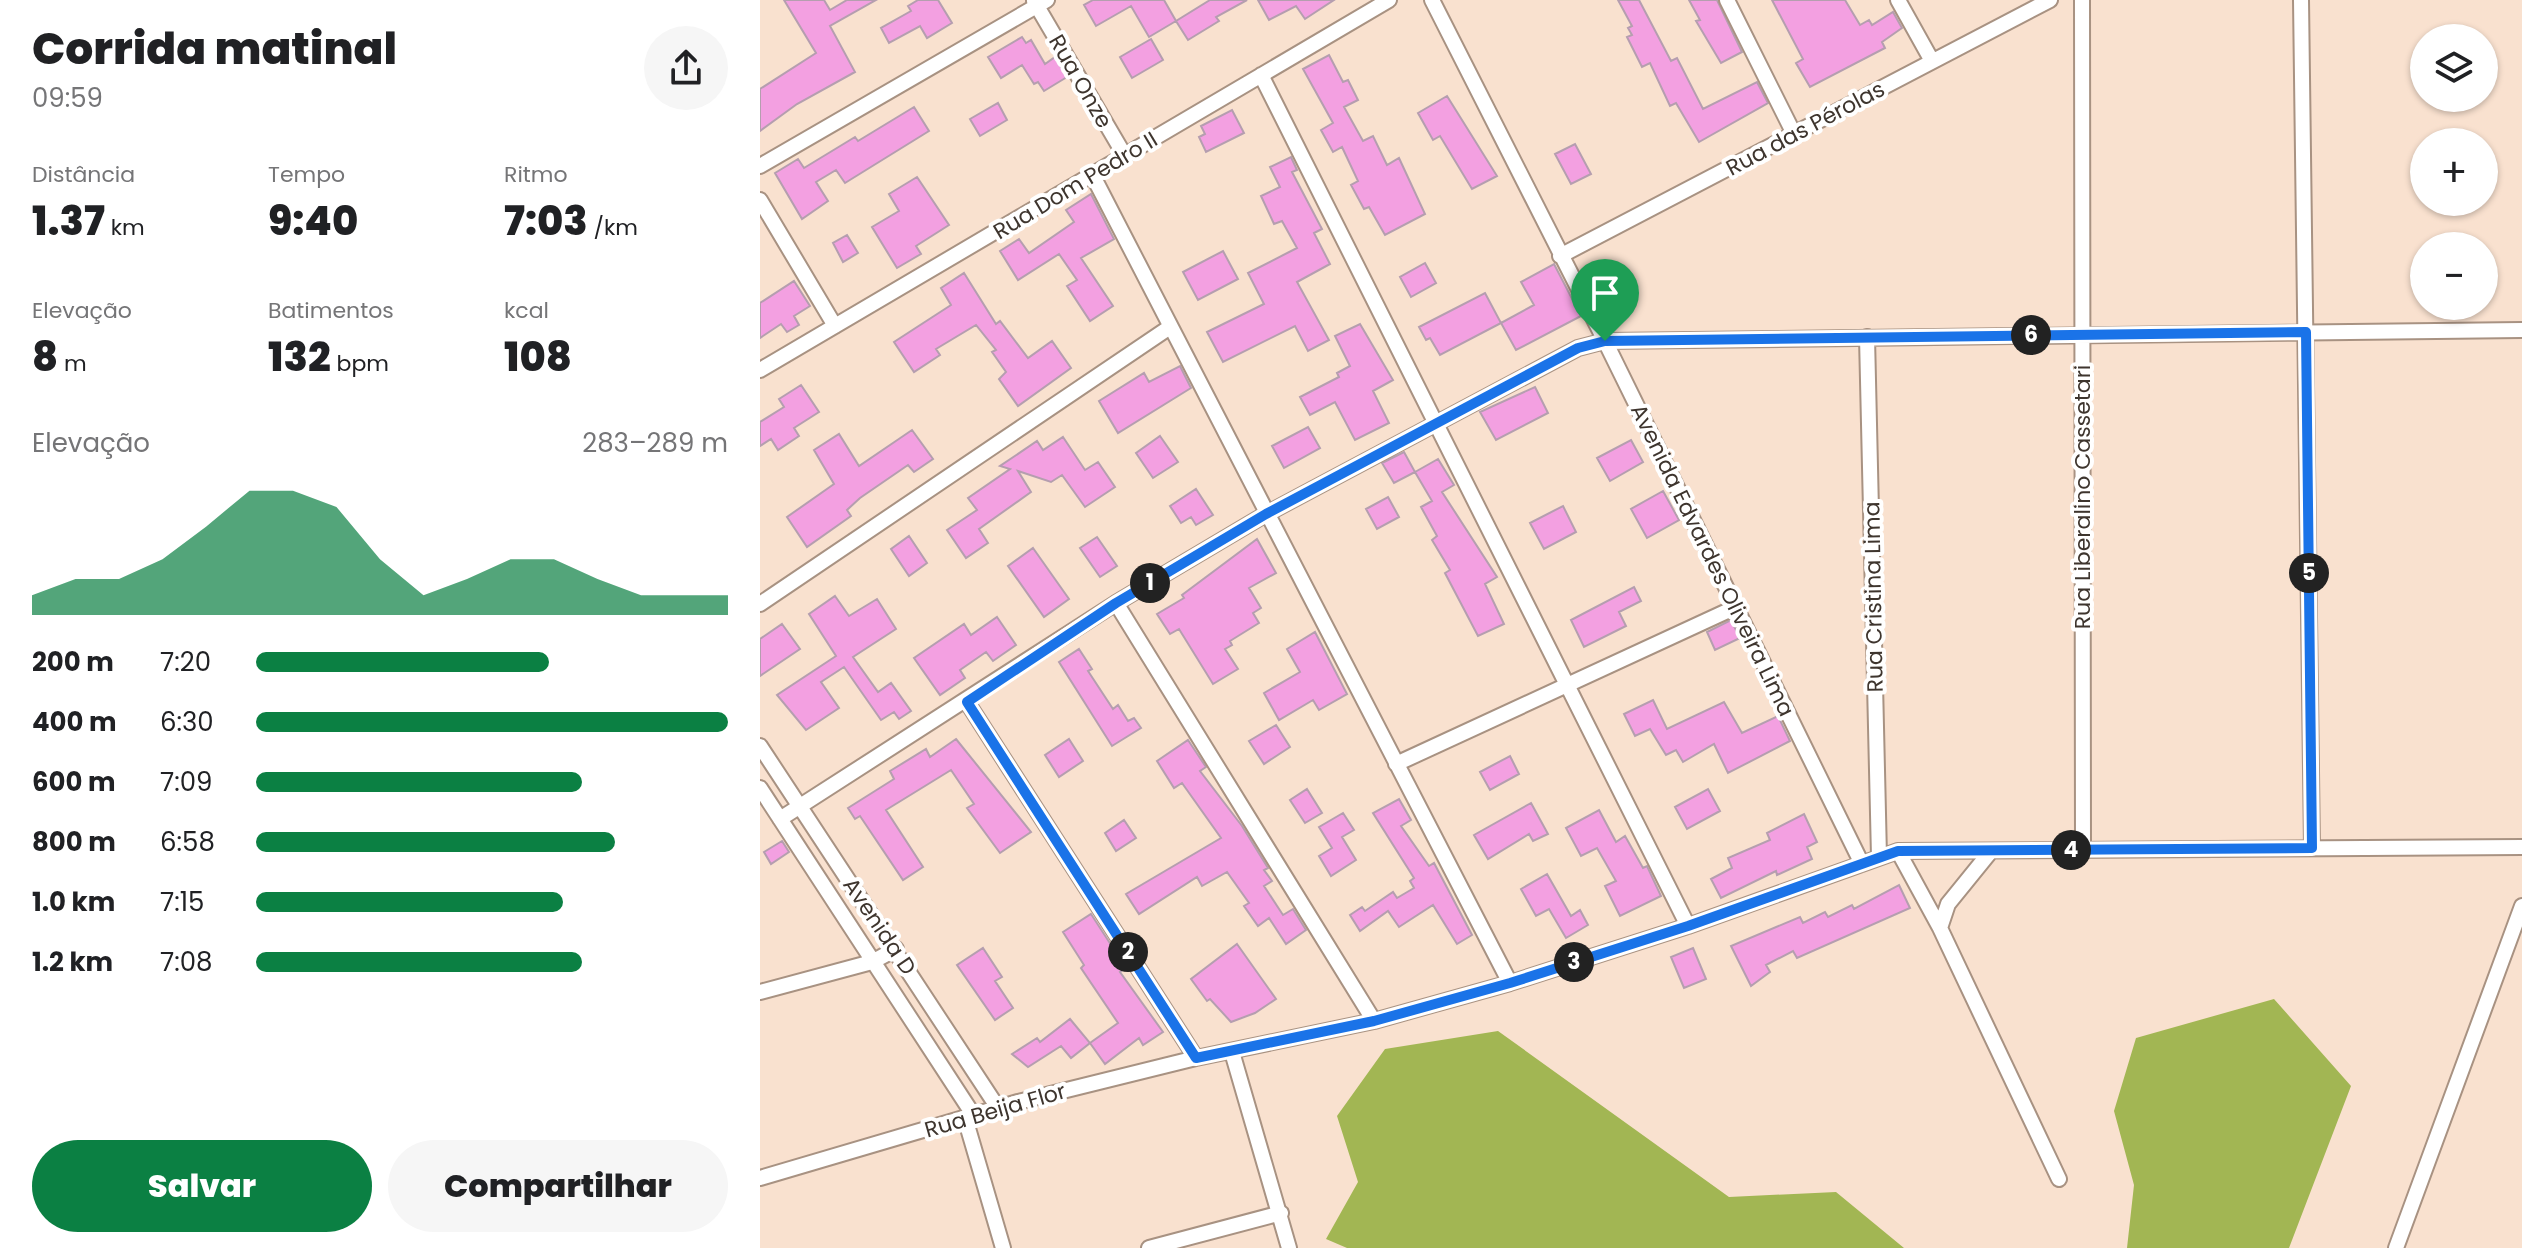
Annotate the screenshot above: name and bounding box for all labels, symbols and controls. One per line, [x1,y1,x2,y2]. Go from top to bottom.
text: Corrida matinal [32,18,397,79]
map controls [2410,24,2498,320]
button: layers [2410,24,2498,112]
button: share [644,26,728,110]
street label: Rua Onze [1041,29,1120,134]
street label: Rua das Pérolas [1720,74,1890,183]
text: 09:59 [32,80,103,116]
street label: Rua Dom Pedro II [987,124,1163,247]
button: + [2410,128,2498,216]
text: Distância [32,159,135,190]
text: Tempo [268,159,345,190]
text: Ritmo [504,159,568,190]
text: 1.37 [32,193,105,249]
text: 9:40 [268,193,358,249]
text: 7:03 [504,193,588,249]
text: km [105,212,145,243]
text: /km [588,212,638,243]
button: − [2410,232,2498,320]
pin [1571,259,1639,341]
icon: arrive [1583,271,1627,315]
text: Elevação [32,295,132,326]
text: Batimentos [268,295,394,326]
text: kcal [504,295,549,326]
pin: 6 [2011,315,2051,355]
text: 6 [2024,319,2038,350]
text: 8 [32,329,58,385]
text: 132 [268,329,331,385]
text: 108 [504,329,572,385]
text: m [58,348,87,379]
text: bpm [331,348,389,379]
street label: Rua Liberalino Cassetari [2067,365,2098,629]
street label: Avenida Edvardes Oliveira Lima [1623,399,1802,722]
text: Elevação [32,425,150,461]
text: 283–289 m [582,425,728,461]
street label: Rua Cristina Lima [1856,501,1891,693]
pin: 5 [2289,553,2329,593]
text: 5 [2302,557,2316,588]
pin: 1 [1130,563,1170,603]
text: 1 [1146,567,1154,598]
text: 200 m [32,644,114,680]
text: 7:20 [160,644,211,680]
text: 400 m [32,704,117,740]
text: 6:30 [160,704,214,740]
text: 600 m [32,764,116,800]
text: 7:09 [160,764,212,800]
text: 800 m [32,824,116,860]
text: 6:58 [160,824,215,860]
pin: 4 [2051,830,2091,870]
text: 4 [2064,834,2078,865]
street label: Avenida D [836,871,924,981]
text: 1.0 km [32,884,115,920]
text: 7:15 [160,884,204,920]
pin: 2 [1108,932,1148,972]
text: 2 [1122,936,1134,967]
pin: 3 [1554,942,1594,982]
text: 1.2 km [32,944,113,980]
text: 7:08 [160,944,212,980]
text: 3 [1567,946,1581,977]
street label: Rua Beija Flor [921,1075,1069,1145]
button: Salvar [32,1140,372,1232]
button: Compartilhar [388,1140,728,1232]

